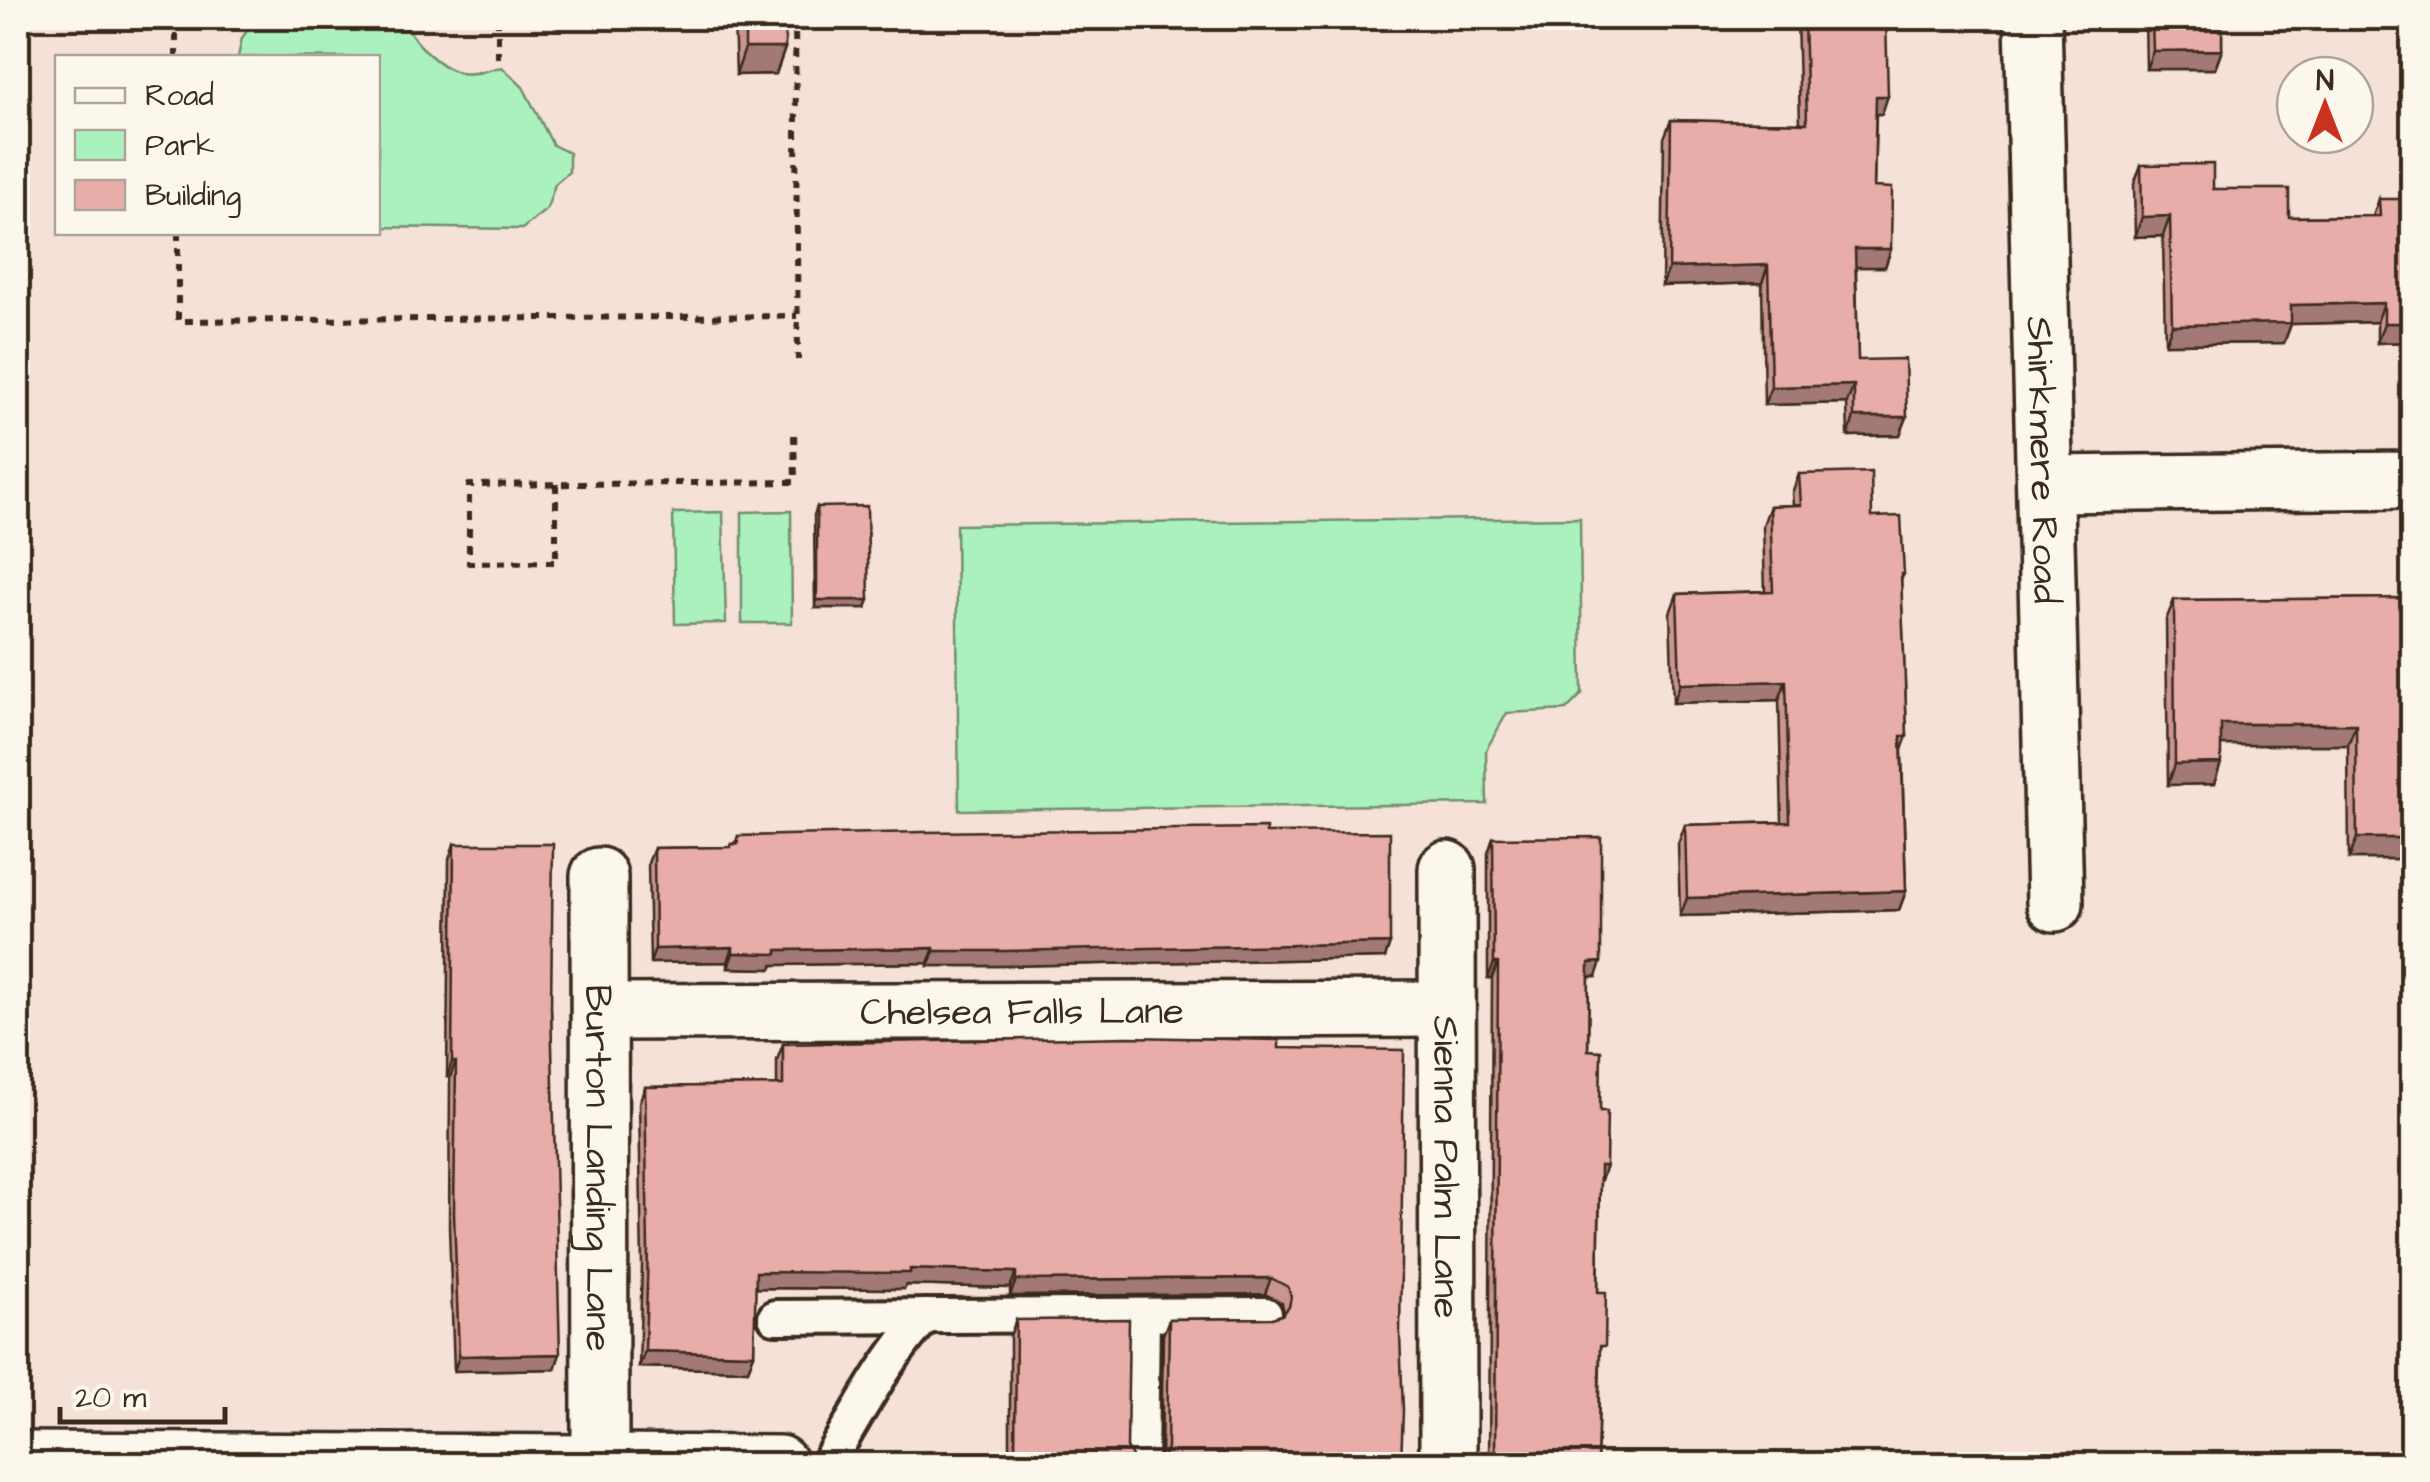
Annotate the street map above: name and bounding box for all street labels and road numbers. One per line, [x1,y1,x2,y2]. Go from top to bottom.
street label: Shirkmere Road [2012,316,2072,604]
street label: Burton Landing Lane [571,984,624,1352]
street label: Chelsea Falls Lane [860,986,1184,1039]
street label: Sienna Palm Lane [1419,1016,1472,1318]

